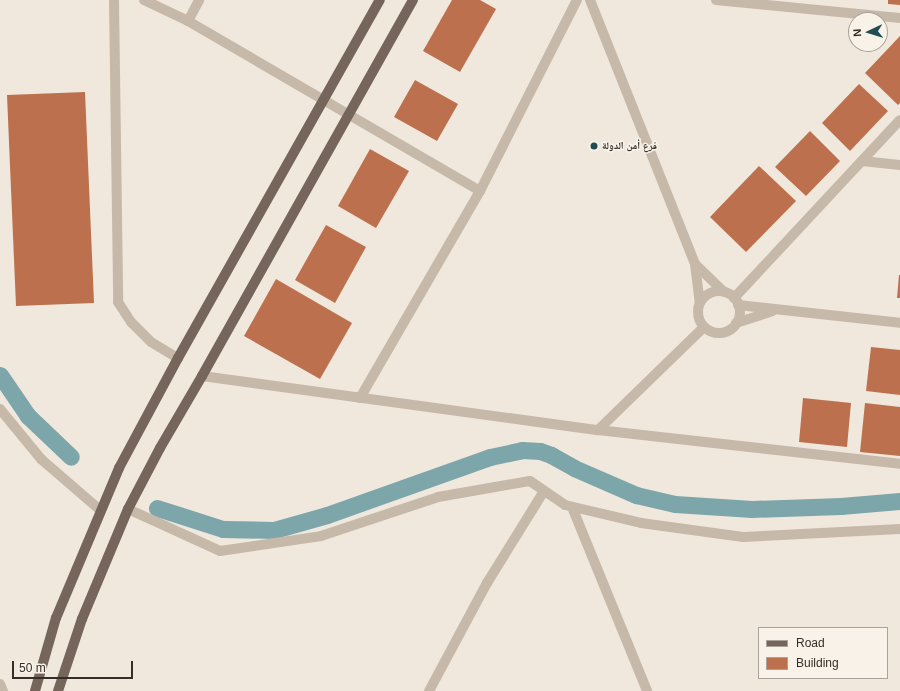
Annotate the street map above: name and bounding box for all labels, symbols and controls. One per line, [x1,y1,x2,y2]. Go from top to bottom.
north arrow [848,12,888,52]
text: N [851,28,863,37]
place label: فرع أمن الدولة [602,140,657,152]
marker: فرع أمن الدولة [589,141,599,151]
legend [758,627,888,679]
text: Road [796,636,825,650]
scale bar [14,653,135,679]
text: Building [796,656,839,670]
text: 50 m [19,661,46,675]

